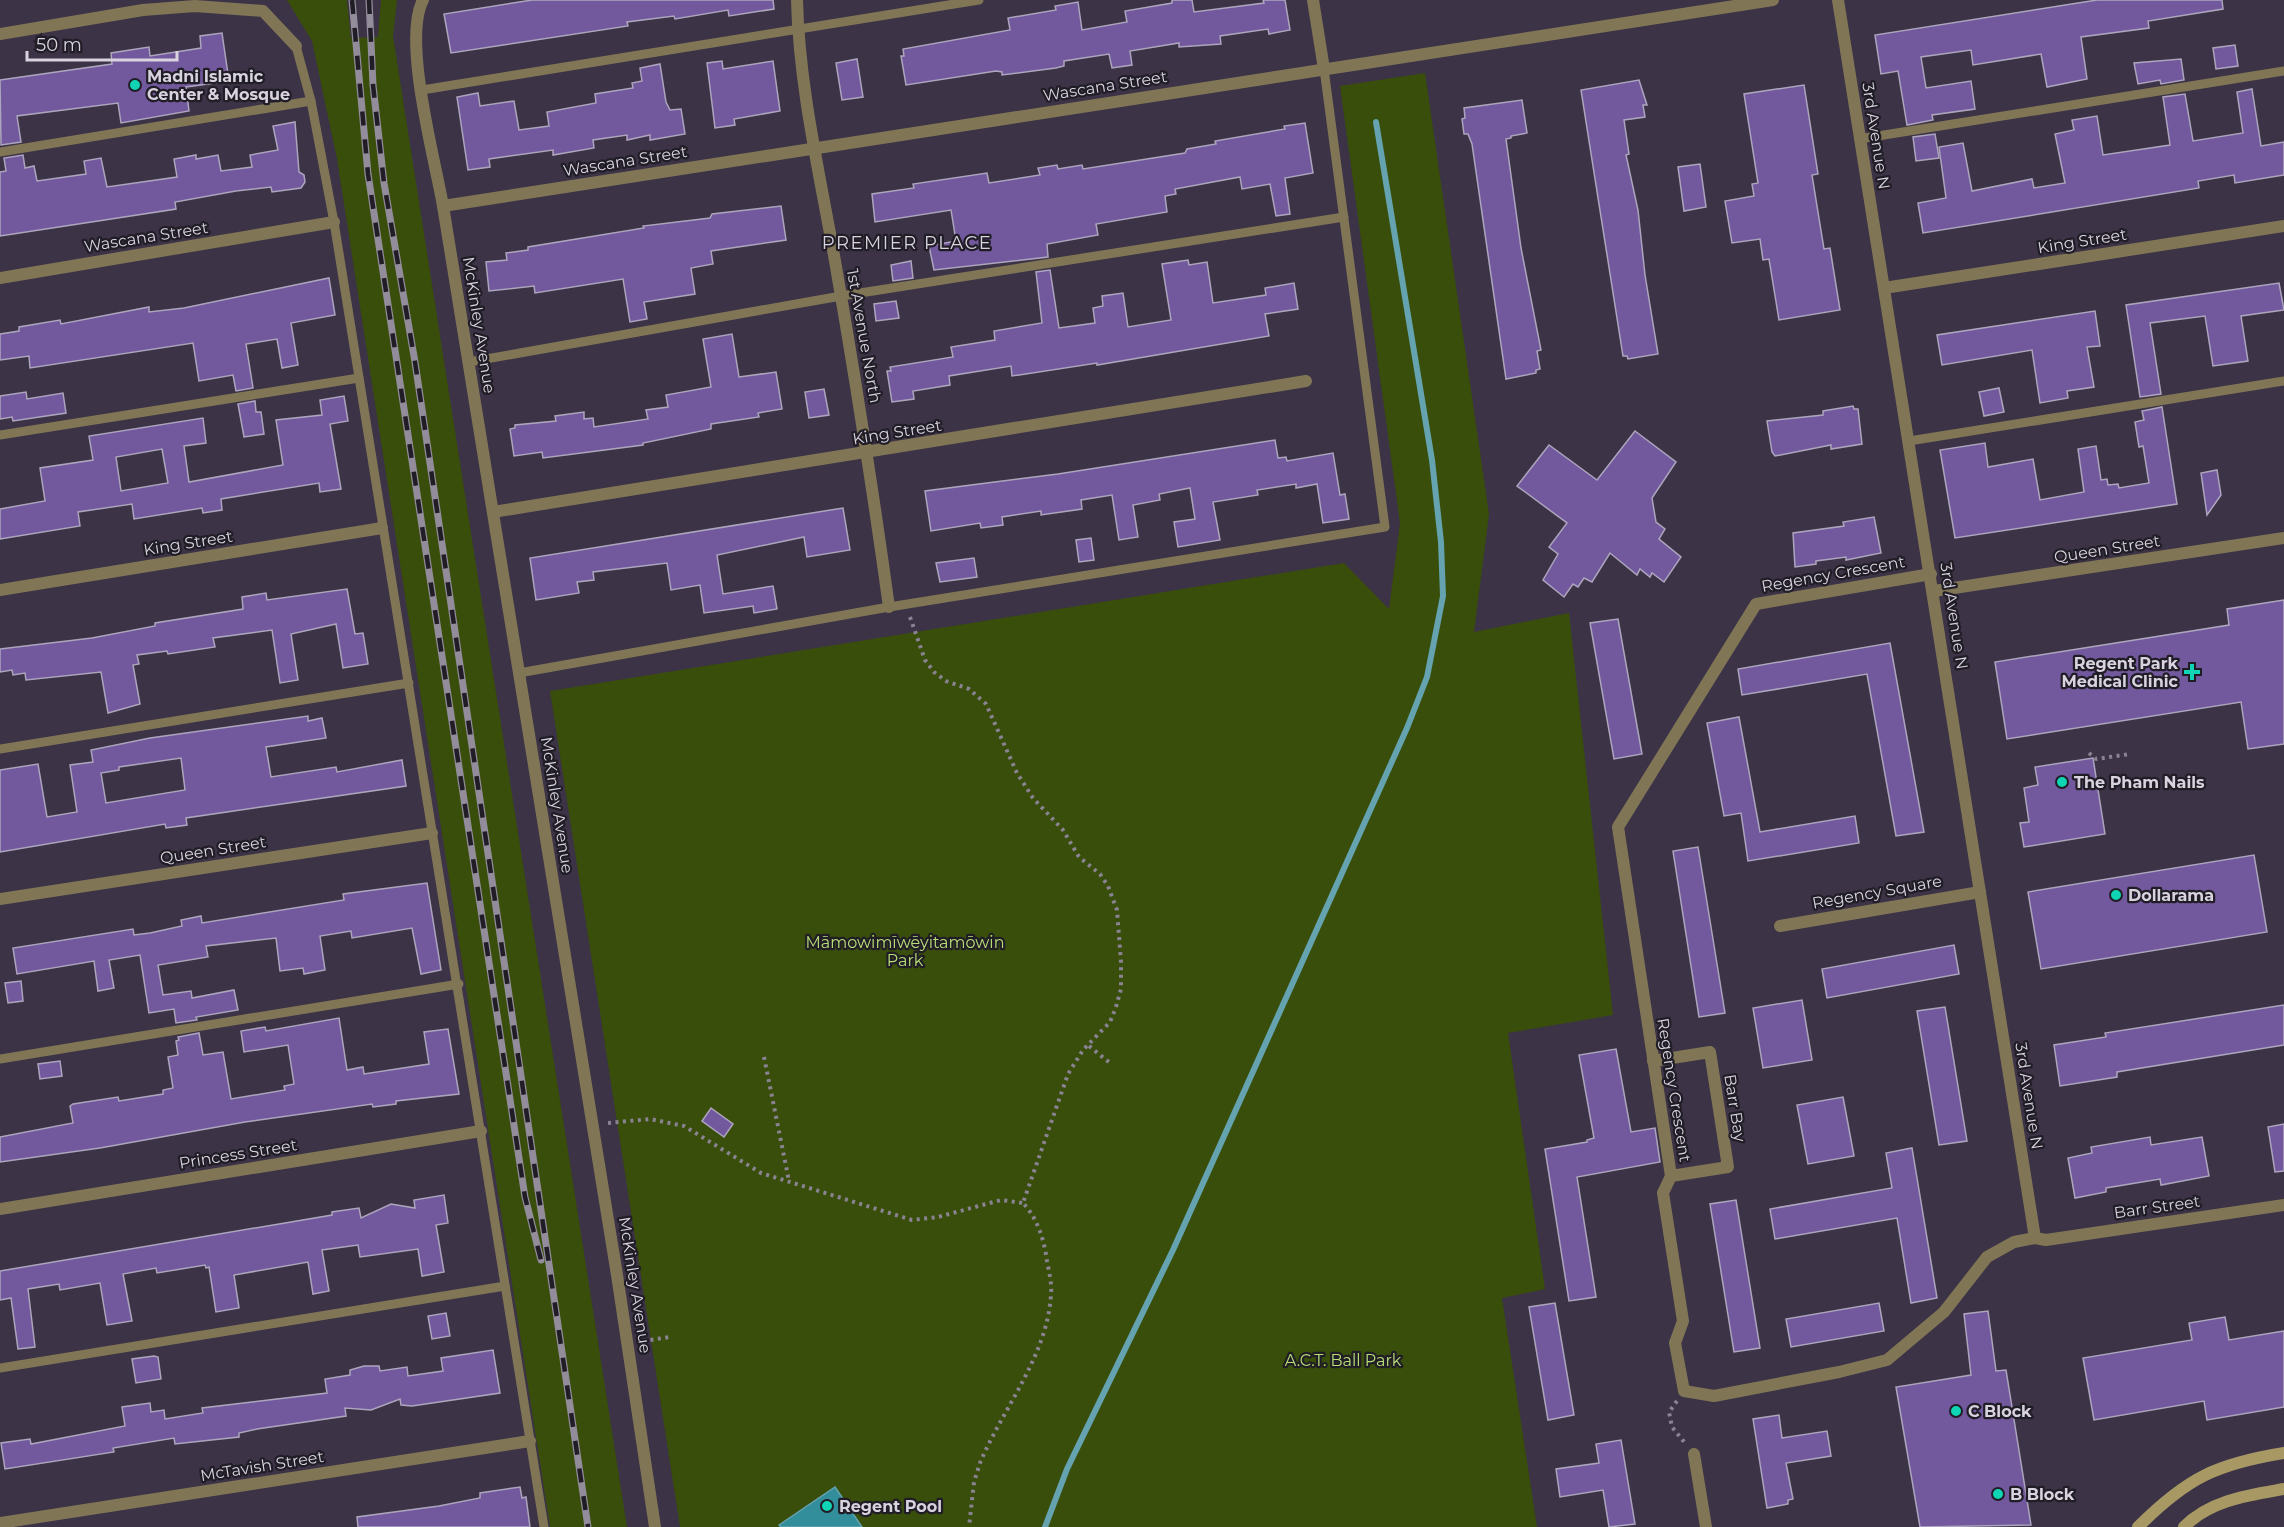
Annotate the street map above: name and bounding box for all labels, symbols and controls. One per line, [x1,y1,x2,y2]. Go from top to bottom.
scale bar [27,24,177,62]
text: 50 m [36,34,82,56]
place label: Madni Islamic Center & Mosque [147,67,290,104]
street label: Wascana Street [1042,67,1169,105]
marker: Madni Islamic Center & Mosque [128,78,142,92]
street label: 3rd Avenue N [1858,81,1894,191]
street label: Wascana Street [562,142,689,180]
street label: Wascana Street [83,218,210,256]
street label: King Street [2036,224,2128,257]
district label: PREMIER PLACE [822,232,992,254]
street label: McKinley Avenue [459,255,499,395]
street label: 1st Avenue North [843,267,885,405]
street label: King Street [851,415,943,448]
street label: King Street [142,526,234,559]
street label: Queen Street [2053,531,2162,567]
street label: Regency Crescent [1760,552,1907,596]
street label: 3rd Avenue N [1936,561,1972,671]
place label: Regent Park Medical Clinic [2062,654,2179,691]
marker: Regent Park Medical Clinic [2183,663,2201,681]
street label: McKinley Avenue [537,735,577,875]
place label: The Pham Nails [2074,773,2205,792]
marker: The Pham Nails [2055,775,2069,789]
street label: Queen Street [159,832,268,868]
street label: Regency Square [1811,871,1943,913]
place label: Dollarama [2128,886,2214,905]
marker: Dollarama [2109,888,2123,902]
park label: Māmowimīwēyitamōwin Park [806,933,1004,970]
street label: Regency Crescent [1653,1017,1695,1164]
street label: 3rd Avenue N [2011,1041,2047,1151]
street label: Barr Bay [1720,1073,1750,1144]
street label: Princess Street [178,1135,299,1173]
street label: Barr Street [2113,1191,2202,1222]
street label: McKinley Avenue [615,1215,655,1355]
park label: A.C.T. Ball Park [1285,1351,1402,1370]
place label: C Block [1968,1402,2032,1421]
marker: C Block [1949,1404,1963,1418]
street label: McTavish Street [199,1447,326,1485]
place label: B Block [2010,1485,2075,1504]
marker: B Block [1991,1487,2005,1501]
place label: Regent Pool [839,1497,942,1516]
marker: Regent Pool [820,1499,834,1513]

